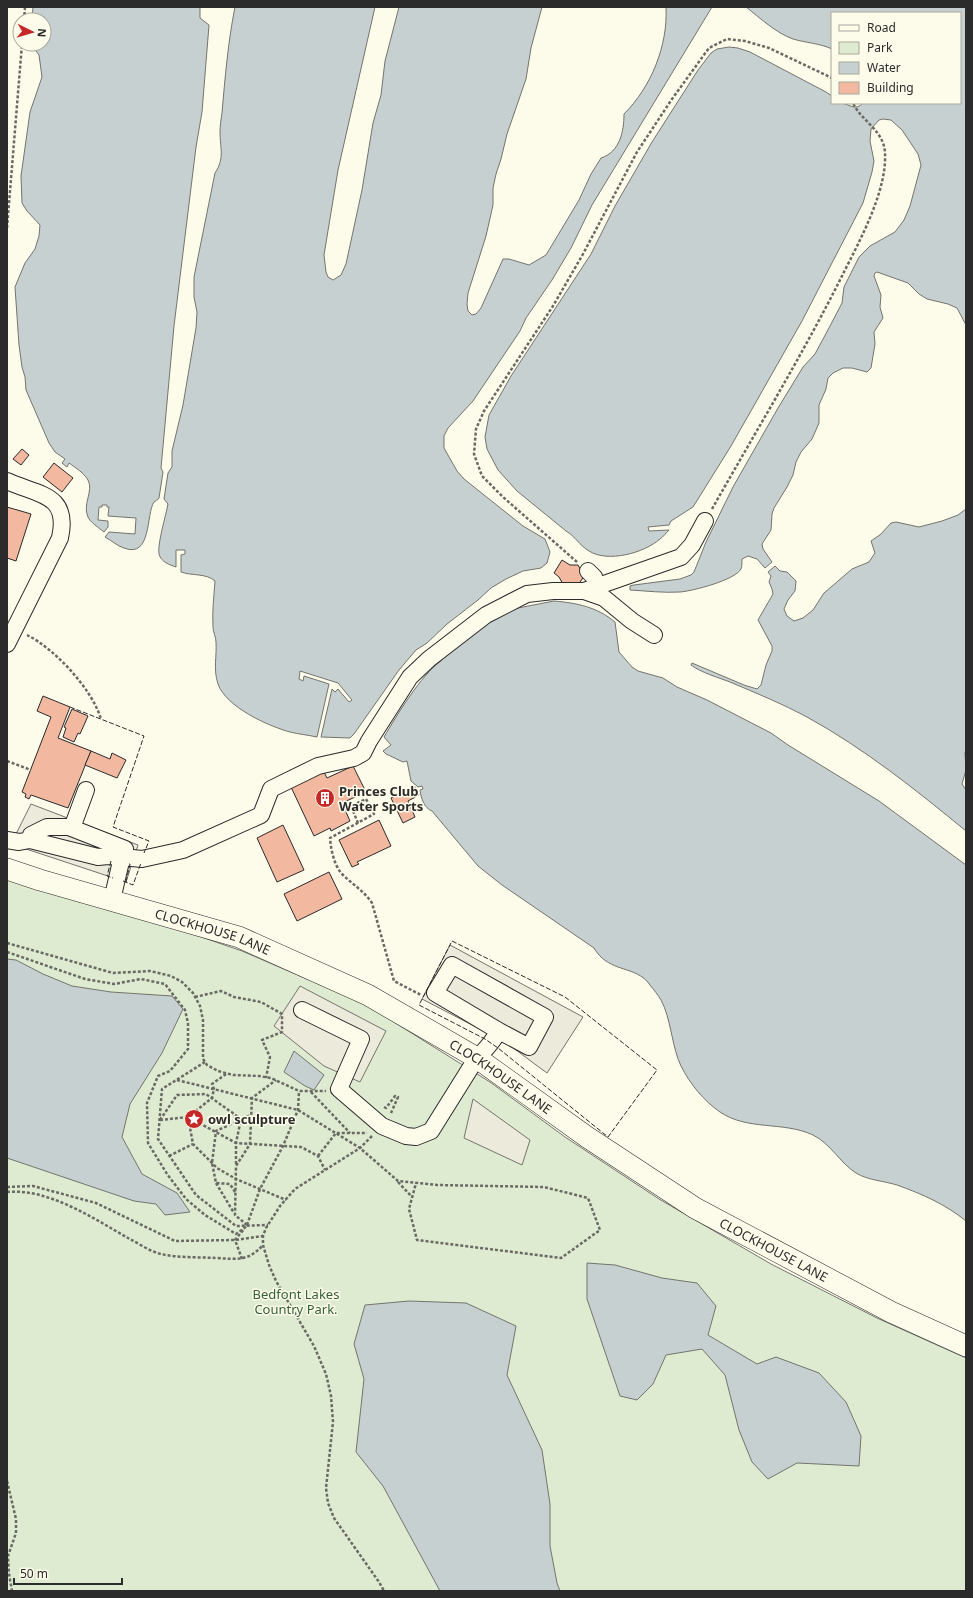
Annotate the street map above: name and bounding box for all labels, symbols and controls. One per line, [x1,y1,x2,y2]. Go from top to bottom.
north arrow [12,12,52,52]
legend [831,12,961,104]
text: Road [867,19,896,36]
text: N [35,28,50,38]
text: Park [867,39,893,56]
text: Water [867,59,901,76]
text: Building [867,79,914,96]
place label: Princes Club Water Sports [339,782,423,815]
building icon: Princes Club Water Sports [314,787,336,809]
street label: CLOCKHOUSE LANE [153,904,273,959]
street label: CLOCKHOUSE LANE [446,1035,555,1118]
place icon: owl sculpture [183,1108,205,1130]
place label: owl sculpture [208,1110,296,1128]
street label: CLOCKHOUSE LANE [716,1214,831,1286]
park label: Bedfont Lakes Country Park. [253,1285,339,1318]
scale bar [14,1560,122,1586]
text: 50 m [20,1565,48,1582]

